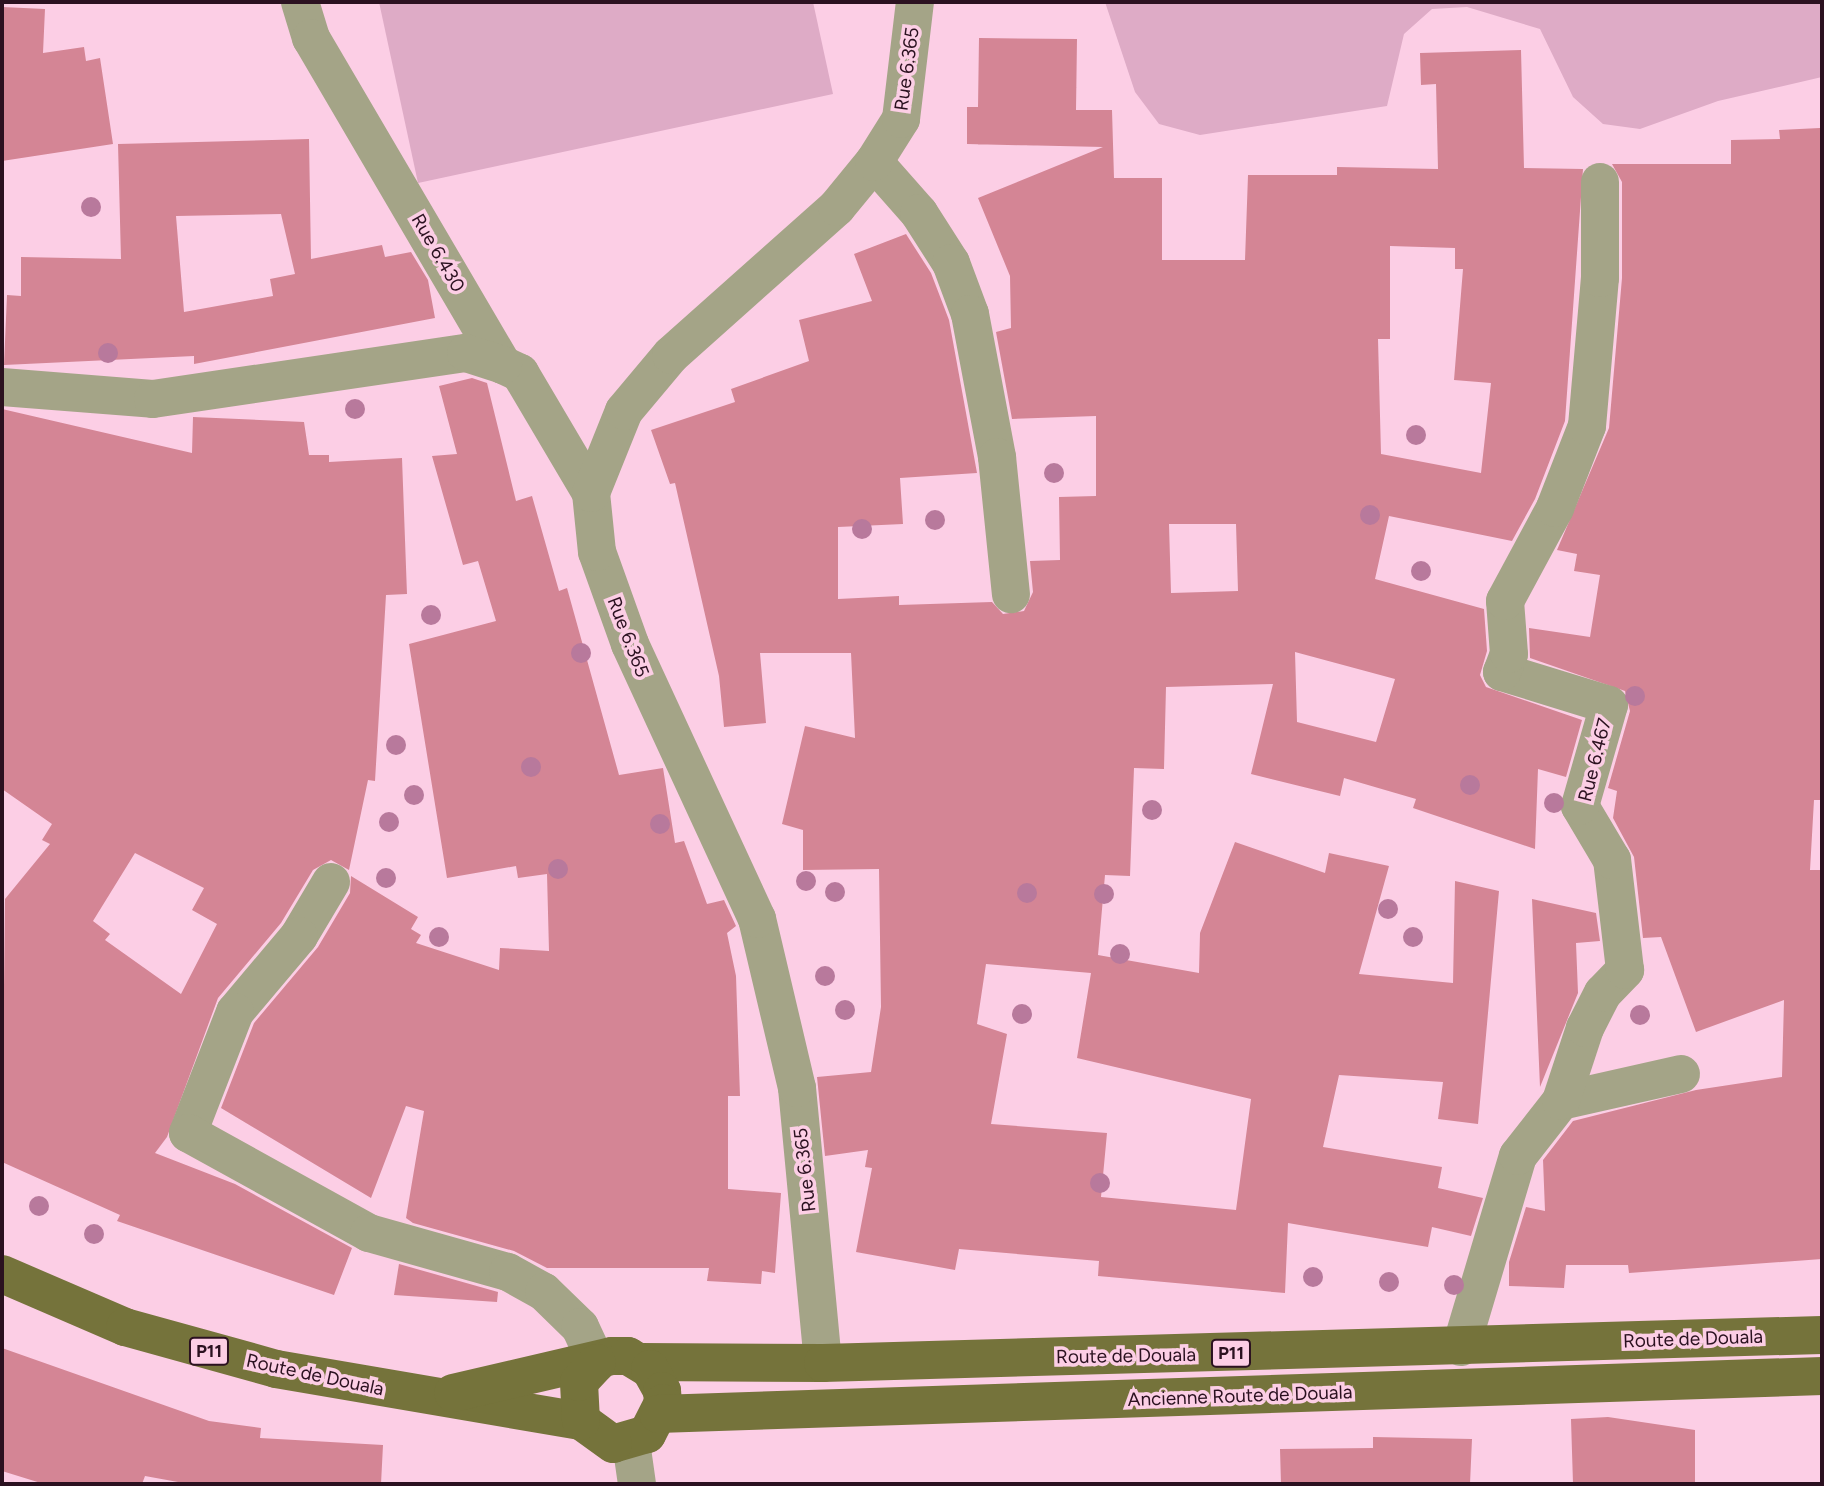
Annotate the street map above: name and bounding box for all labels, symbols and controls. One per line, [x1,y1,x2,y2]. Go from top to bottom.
street label: Rue 6.365 [890,26,924,112]
street label: Rue 6.430 [406,210,470,296]
street label: Rue 6.365 [602,594,654,680]
street label: Rue 6.467 [1574,716,1616,804]
street label: Rue 6.365 [789,1127,821,1213]
street label: Route de Douala [1623,1325,1763,1353]
road number: P11 [188,1336,230,1366]
road number: P11 [1210,1338,1252,1368]
street label: Route de Douala [1056,1343,1196,1369]
street label: Route de Douala [244,1349,386,1401]
street label: Ancienne Route de Douala [1127,1381,1353,1411]

